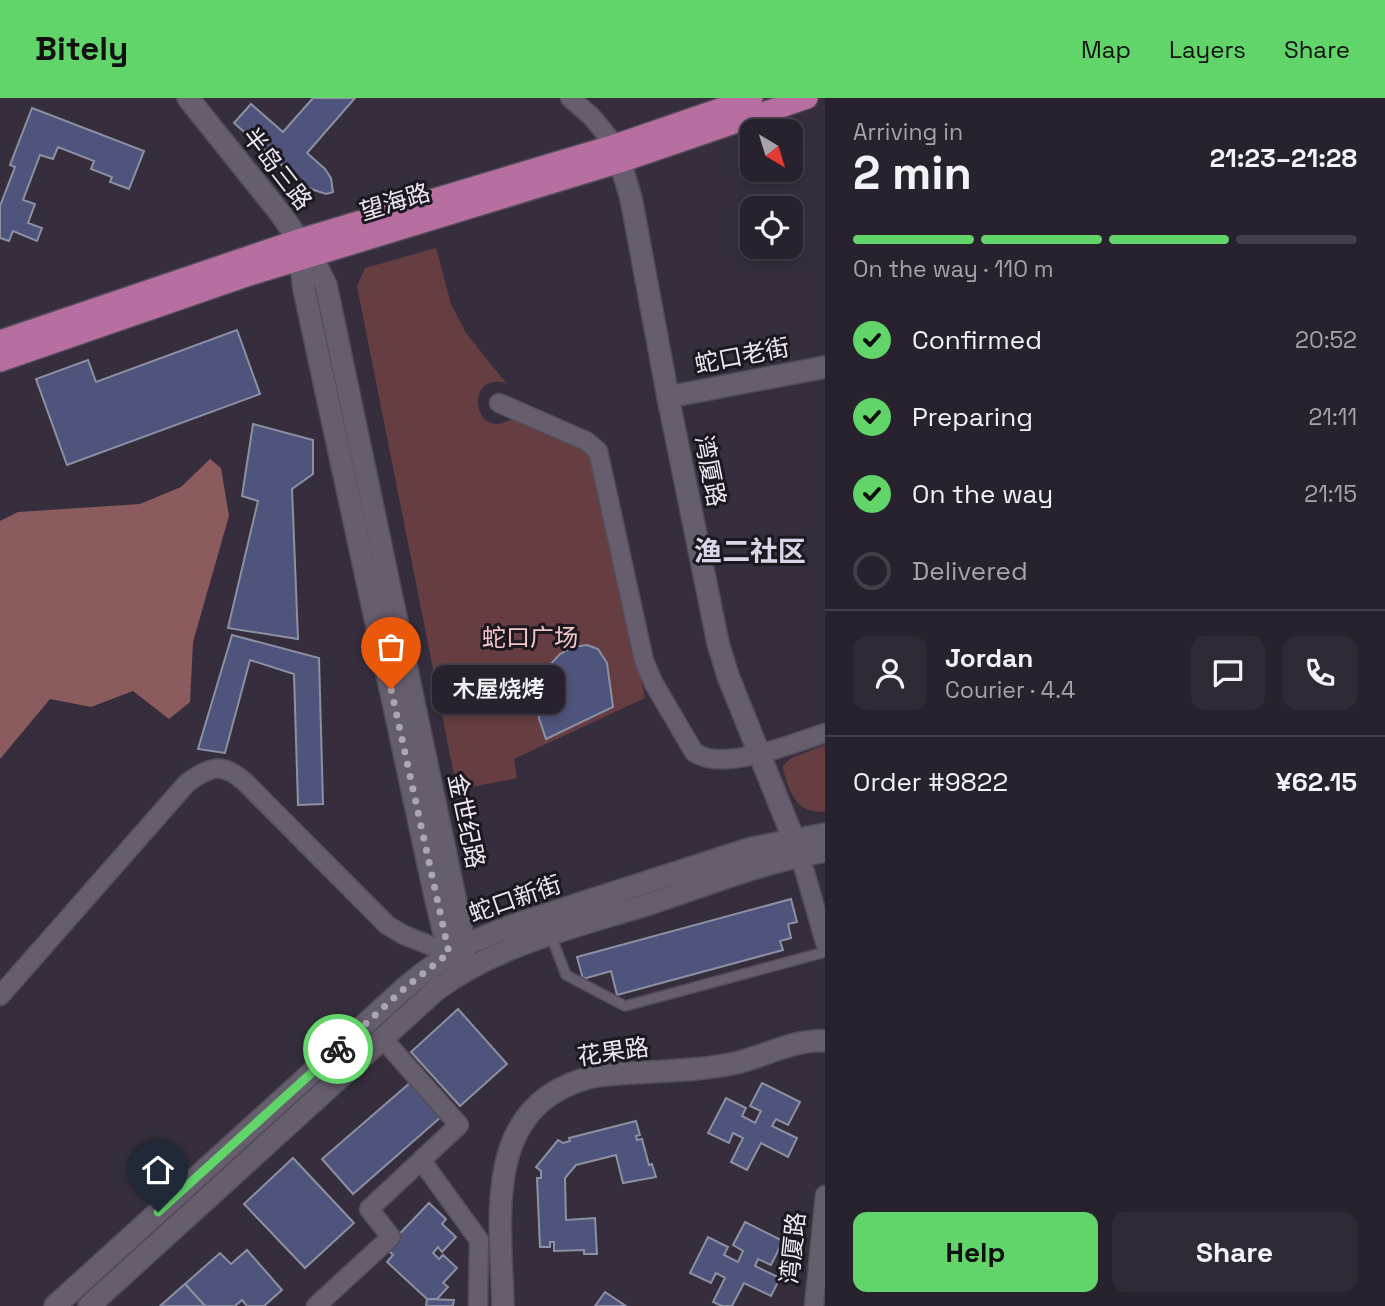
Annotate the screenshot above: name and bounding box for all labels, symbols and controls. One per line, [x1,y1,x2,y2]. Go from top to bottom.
text: Bitely [35,28,128,70]
text: Map [1081,34,1131,65]
text: Layers [1169,34,1246,65]
text: Share [1284,34,1350,65]
text: Arriving in [853,117,963,147]
north arrow [740,119,803,182]
map controls [740,119,803,259]
street label: 半岛三路 [236,121,319,216]
text: 21:23–21:28 [1210,141,1357,175]
text: 2 min [853,144,972,202]
street label: 望海路 [356,176,434,227]
button: locate [740,196,803,259]
text: On the way · 110 m [853,254,1054,284]
icon: check [853,321,891,359]
text: Confirmed [912,323,1042,357]
text: 20:52 [1295,325,1357,355]
street label: 蛇口老街 [692,331,792,380]
icon: check [853,398,891,436]
text: Preparing [912,400,1033,434]
text: 21:11 [1308,402,1357,432]
street label: 湾厦路 [688,433,733,509]
icon: check [853,475,891,513]
text: On the way [912,477,1053,511]
text: 21:15 [1304,479,1357,509]
district label: 渔二社区 [694,533,806,569]
text: Delivered [912,554,1028,588]
pin [361,617,421,689]
park label: 蛇口广场 [482,622,578,653]
icon: bag [372,628,410,666]
button: person [853,636,927,710]
button: chat [1191,636,1265,710]
button: phone [1283,636,1357,710]
text: Jordan [945,641,1033,675]
callout: 木屋烧烤 [433,664,566,714]
text: 木屋烧烤 [453,674,545,704]
text: Courier · 4.4 [945,675,1075,705]
text: Order #9822 [853,765,1008,799]
text: ¥62.15 [1276,765,1357,799]
street label: 金世纪路 [441,771,492,871]
street label: 蛇口新街 [464,868,565,929]
courier [303,1014,373,1084]
icon: bike [319,1030,357,1068]
street label: 花果路 [575,1031,651,1072]
pin [128,1140,188,1212]
icon: home [139,1151,177,1189]
street label: 湾厦路 [773,1211,812,1285]
button: Help [853,1212,1098,1292]
button: Share [1112,1212,1357,1292]

